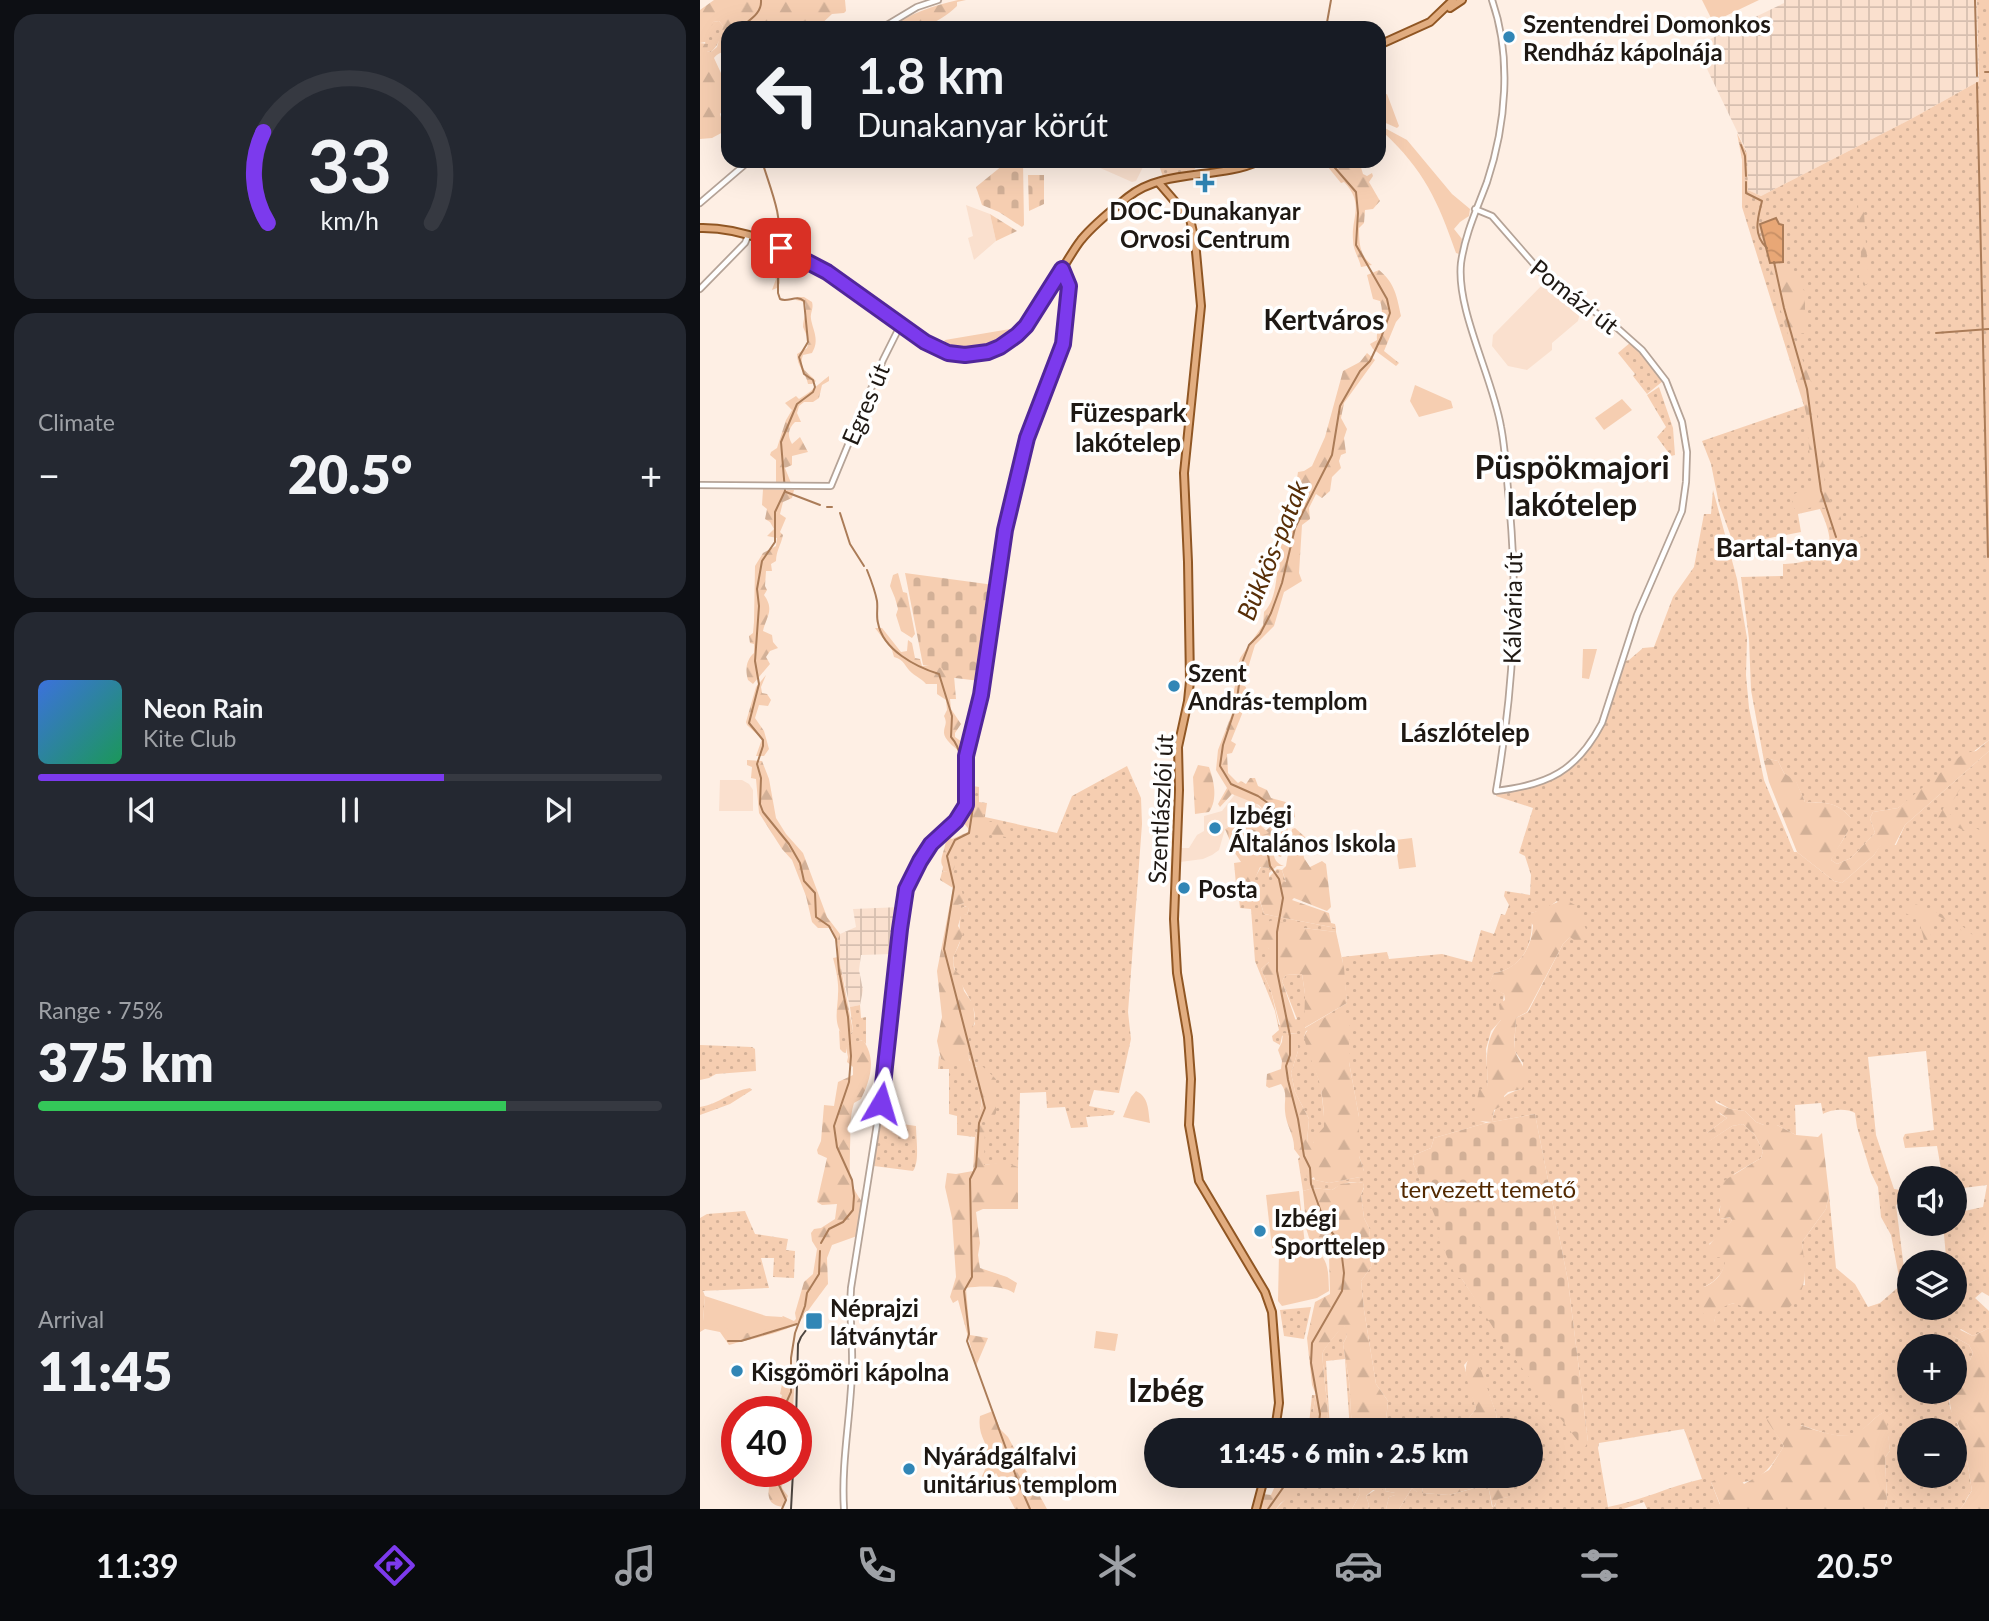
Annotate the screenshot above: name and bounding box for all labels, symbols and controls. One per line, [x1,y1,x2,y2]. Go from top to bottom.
place label: Szentendrei Domonkos Rendház kápolnája [1523,9,1771,66]
marker: Szentendrei Domonkos Rendház kápolnája [1501,29,1517,45]
text: 1.8 km [857,46,1005,104]
icon: left [742,49,833,140]
text: Dunakanyar körút [857,105,1108,144]
text: 33 [308,121,392,209]
marker: DOC-Dunakanyar Orvosi Centrum [1195,173,1215,193]
place label: DOC-Dunakanyar Orvosi Centrum [1109,196,1301,253]
text: km/h [321,204,379,234]
pin [751,218,811,278]
icon: arrive [762,229,800,267]
street label: Pomázi út [1525,253,1625,340]
district label: Kertváros [1263,302,1385,336]
street label: Egres út [835,359,895,449]
district label: Füzespark lakótelep [1069,396,1187,458]
text: Climate [38,408,115,436]
text: 20.5° [288,443,412,505]
district label: Püspökmajori lakótelep [1474,447,1670,523]
text: − [38,452,60,498]
text: + [640,452,662,498]
water label: Bükkös-patak [1229,475,1315,624]
district label: Bartal-tanya [1716,531,1858,563]
street label: Kálvária út [1497,551,1527,664]
place label: Szent András-templom [1187,658,1368,715]
marker: Szent András-templom [1166,678,1182,694]
text: Neon Rain [143,692,263,724]
district label: Lászlótelep [1400,716,1530,748]
text: Kite Club [143,724,236,752]
street label: Szentlászlói út [1142,733,1178,885]
icon: previous [123,791,161,829]
icon: pause [331,791,369,829]
icon: next [539,791,577,829]
place label: Izbégi Általános Iskola [1228,800,1396,857]
marker: Izbégi Általános Iskola [1207,820,1223,836]
place label: Posta [1198,874,1258,903]
marker: Posta [1176,880,1192,896]
text: Range · 75% [38,996,163,1024]
text: 375 km [38,1031,214,1093]
position arrow [844,1066,918,1140]
map controls [1897,1166,1967,1488]
button: sound [1897,1166,1967,1236]
park label: tervezett temető [1400,1174,1576,1203]
place label: Izbégi Sporttelep [1274,1203,1385,1260]
marker: Izbégi Sporttelep [1252,1223,1268,1239]
button: layers [1897,1250,1967,1320]
place label: Néprajzi látványtár [830,1293,937,1350]
text: Arrival [38,1305,104,1333]
marker: Néprajzi látványtár [804,1311,824,1331]
button: + [1897,1334,1967,1404]
text: 11:45 [38,1340,172,1402]
place label: Kisgömöri kápolna [751,1357,949,1386]
marker: Kisgömöri kápolna [729,1363,745,1379]
district label: Izbég [1128,1370,1204,1409]
speed limit sign: 40 [721,1396,812,1487]
button: − [1897,1418,1967,1488]
text: 11:45 · 6 min · 2.5 km [1218,1437,1469,1469]
place label: Nyárádgálfalvi unitárius templom [923,1441,1117,1498]
marker: Nyárádgálfalvi unitárius templom [901,1461,917,1477]
icon: directions [370,1541,419,1590]
icon: music [611,1541,660,1590]
icon: phone [852,1541,901,1590]
icon: climate [1093,1541,1142,1590]
icon: car [1334,1541,1383,1590]
icon: filters [1575,1541,1624,1590]
text: 11:39 [96,1546,178,1585]
text: 20.5° [1816,1546,1893,1585]

